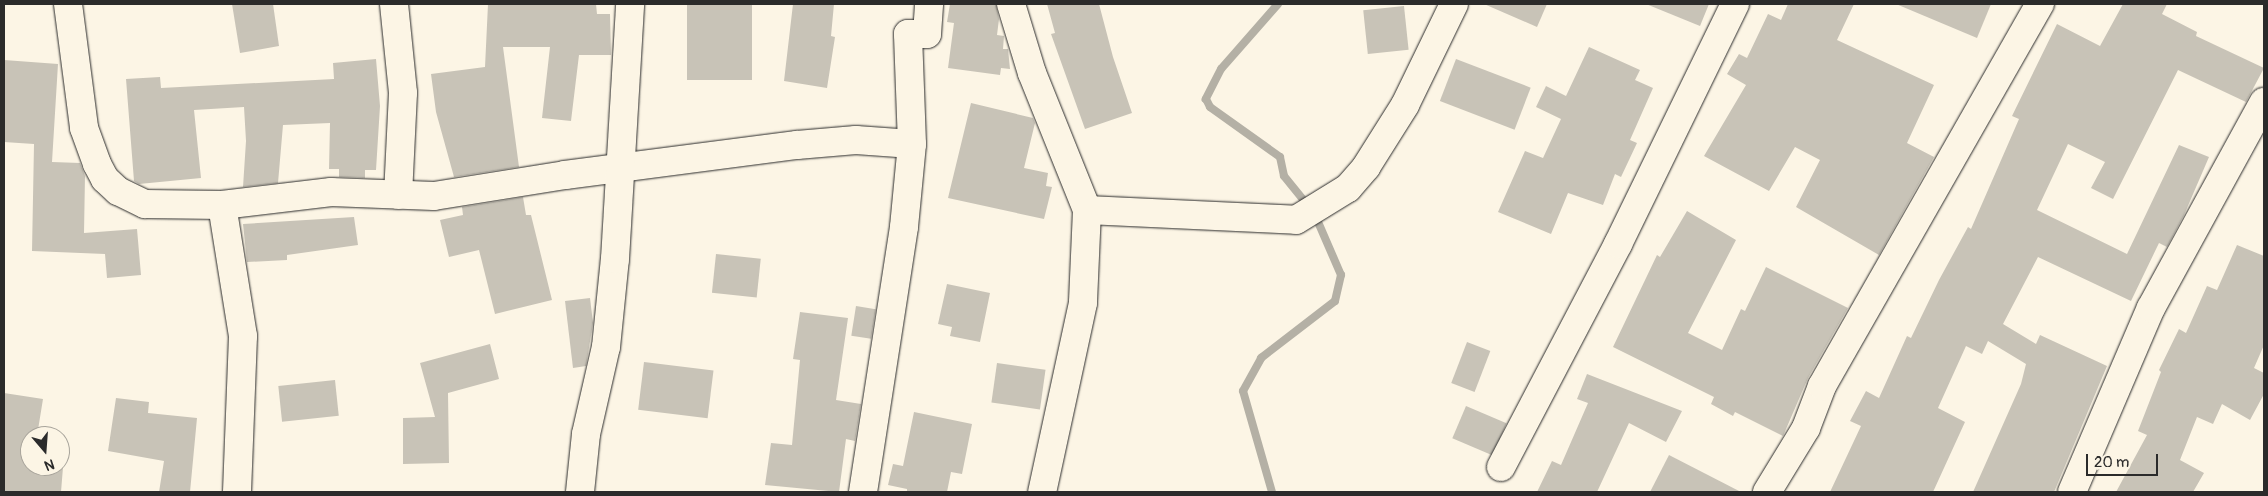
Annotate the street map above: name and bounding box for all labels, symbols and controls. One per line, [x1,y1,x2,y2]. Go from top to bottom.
north arrow [20,426,70,476]
scale bar [2088,444,2160,476]
text: 20 m [2094,453,2129,472]
text: N [42,455,57,474]

